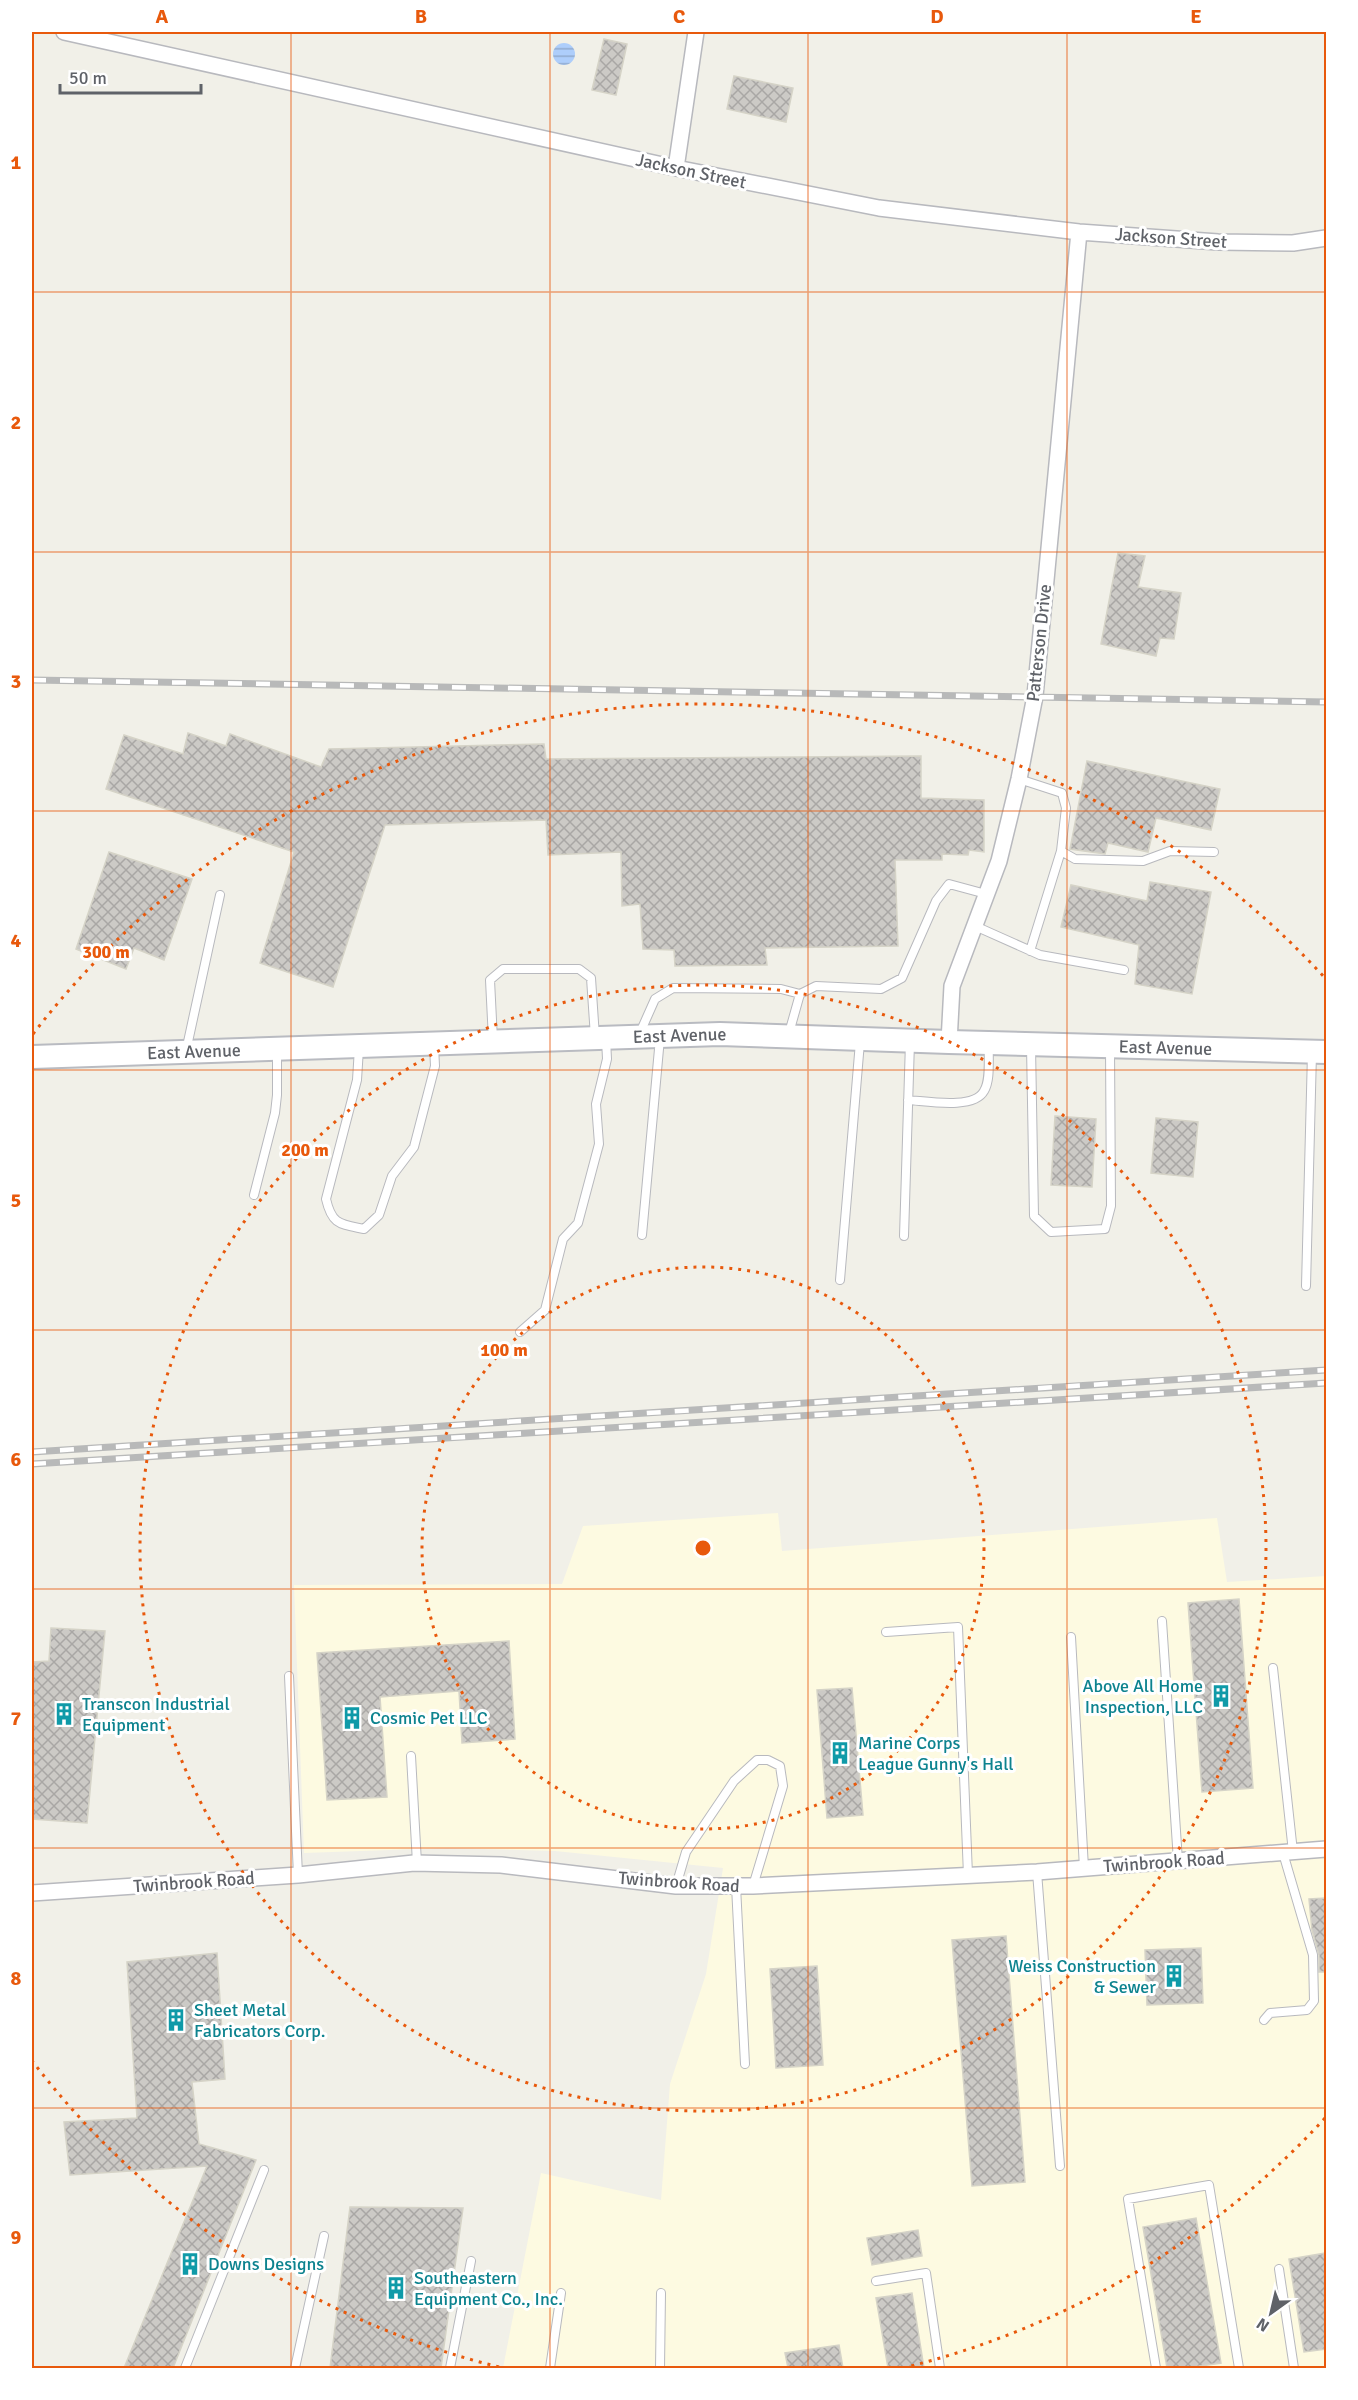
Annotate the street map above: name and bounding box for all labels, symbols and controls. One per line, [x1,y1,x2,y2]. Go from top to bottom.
text: A [156,4,169,29]
text: B [415,4,427,29]
text: C [673,4,685,29]
text: D [930,4,944,29]
text: E [1190,4,1202,29]
scale bar [60,57,201,95]
text: 50 m [69,67,107,89]
street label: Jackson Street [634,149,748,193]
text: 1 [11,150,22,175]
street label: Jackson Street [1114,223,1228,253]
text: 2 [11,410,21,435]
street label: Patterson Drive [1022,583,1056,703]
text: 3 [11,669,21,694]
text: 4 [11,928,22,953]
text: 300 m [82,941,130,963]
street label: East Avenue [632,1023,727,1048]
street label: East Avenue [1118,1036,1213,1060]
street label: East Avenue [147,1039,241,1064]
text: 200 m [281,1139,329,1161]
text: 5 [11,1188,21,1213]
text: 100 m [480,1339,528,1361]
text: 6 [11,1447,22,1472]
centre of rings [693,1538,713,1558]
place label: Above All Home Inspection, LLC [1082,1675,1203,1718]
building icon: Above All Home Inspection, LLC [1208,1683,1234,1709]
place label: Transcon Industrial Equipment [82,1693,230,1736]
building icon: Transcon Industrial Equipment [51,1701,77,1727]
building icon: Cosmic Pet LLC [339,1705,365,1731]
text: 7 [11,1706,22,1731]
place label: Cosmic Pet LLC [370,1707,488,1729]
place label: Marine Corps League Gunny's Hall [858,1732,1014,1775]
building icon: Marine Corps League Gunny's Hall [827,1740,853,1766]
street label: Twinbrook Road [1103,1847,1225,1877]
street label: Twinbrook Road [133,1867,255,1897]
street label: Twinbrook Road [618,1867,740,1897]
place label: Weiss Construction & Sewer [1008,1955,1156,1998]
building icon: Weiss Construction & Sewer [1161,1963,1187,1989]
text: 8 [11,1966,22,1991]
place label: Sheet Metal Fabricators Corp. [194,1999,326,2042]
building icon: Sheet Metal Fabricators Corp. [163,2007,189,2033]
text: 9 [11,2225,22,2250]
building icon: Downs Designs [177,2251,203,2277]
place label: Downs Designs [208,2253,324,2275]
place label: Southeastern Equipment Co., Inc. [414,2267,563,2310]
building icon: Southeastern Equipment Co., Inc. [383,2275,409,2301]
north arrow [1241,2283,1301,2343]
text: N [1253,2313,1273,2336]

